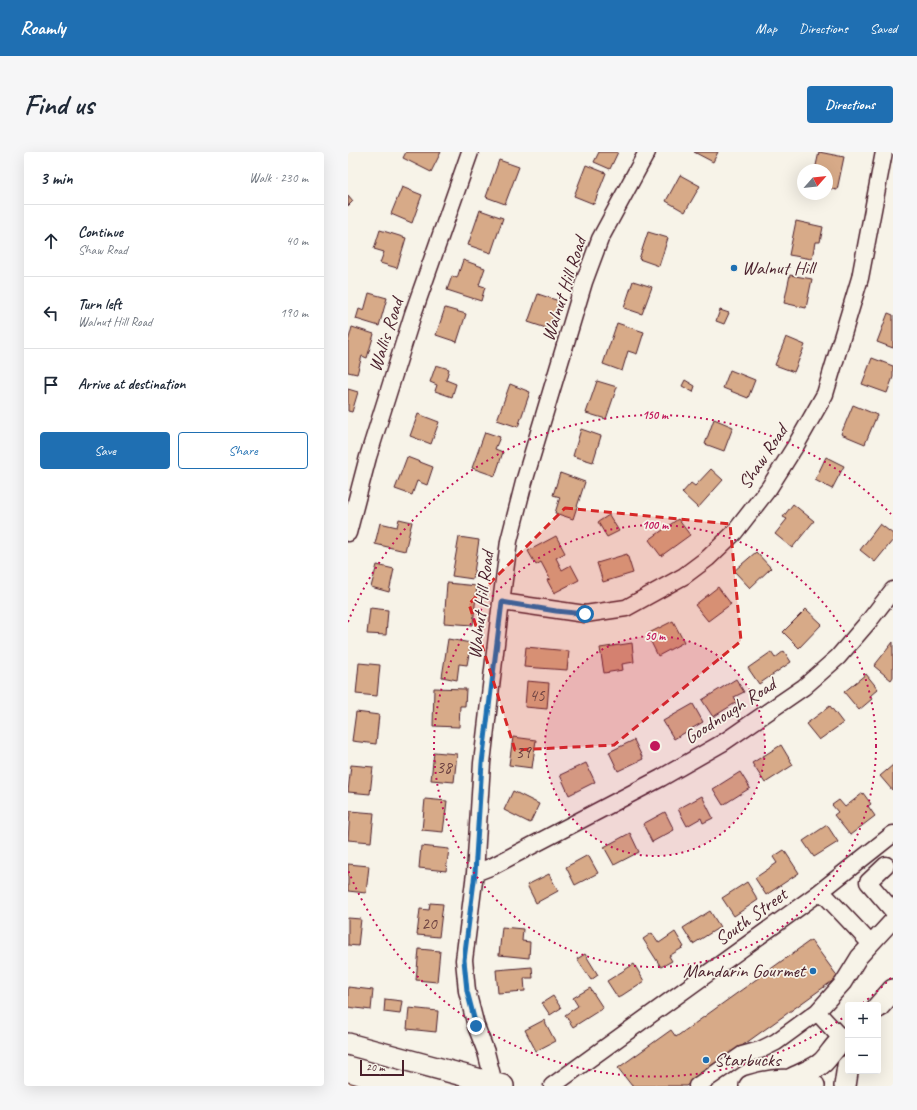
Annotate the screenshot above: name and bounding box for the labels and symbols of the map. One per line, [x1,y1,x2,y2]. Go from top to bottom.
north arrow [797,164,833,200]
street label: Walnut Hill Road [536,231,593,344]
place label: Walnut Hill [742,256,818,280]
marker: Walnut Hill [729,263,739,273]
street label: Wallis Road [363,292,410,375]
text: 150 m [642,407,669,423]
street label: Shaw Road [733,418,795,494]
text: 100 m [642,517,669,533]
street label: Walnut Hill Road [462,547,500,660]
route start [576,605,594,623]
text: 50 m [645,628,666,644]
street label: Goodnough Road [680,671,783,750]
house number: 45 [529,685,546,706]
centre of rings [648,739,662,753]
house number: 39 [515,742,532,763]
house number: 38 [436,757,454,778]
street label: South Street [710,882,793,951]
house number: 20 [421,913,438,934]
place label: Mandarin Gourmet [683,959,807,983]
marker: Mandarin Gourmet [808,966,818,976]
route end [467,1017,485,1035]
place label: Starbucks [714,1048,782,1072]
marker: Starbucks [701,1055,711,1065]
scale bar [360,1058,404,1077]

